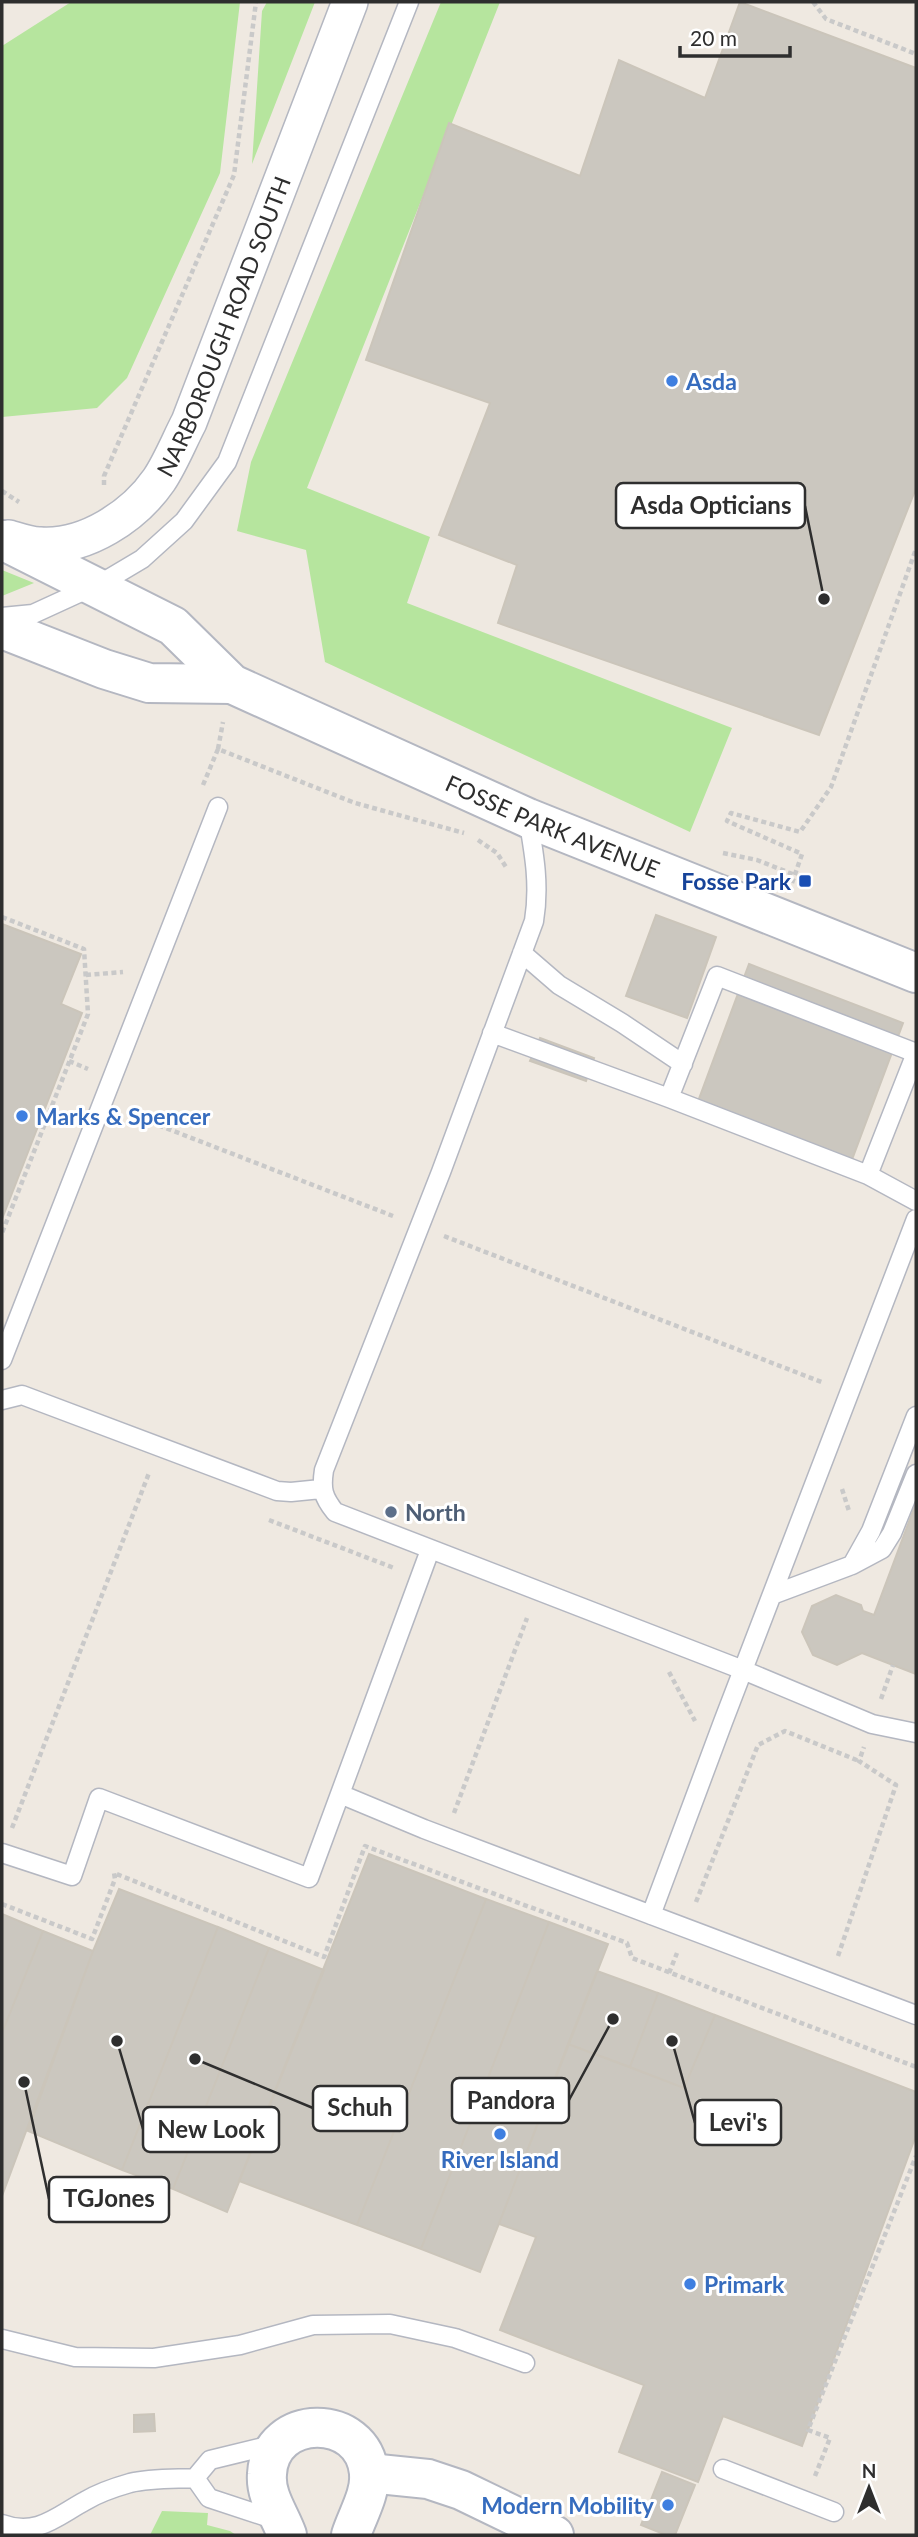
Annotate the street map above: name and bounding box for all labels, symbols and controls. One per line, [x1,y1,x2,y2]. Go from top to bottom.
scale bar [680,14,790,58]
text: 20 m [690,25,737,50]
street label: NARBOROUGH ROAD SOUTH [150,172,296,481]
place label: Asda [685,367,737,395]
marker: Asda [664,373,680,389]
callout: Asda Opticians [616,483,805,528]
text: Asda Opticians [630,490,791,519]
street label: FOSSE PARK AVENUE [441,769,664,883]
place label: Fosse Park [681,867,792,895]
marker: Fosse Park [797,873,813,889]
place label: Marks & Spencer [36,1102,211,1130]
marker: Marks & Spencer [14,1108,30,1124]
place label: North [405,1498,466,1526]
marker: North [383,1504,399,1520]
callout: Pandora [452,2078,569,2123]
text: Pandora [467,2085,555,2114]
callout: Schuh [313,2086,407,2131]
text: Schuh [327,2092,393,2121]
callout: Levi's [695,2100,781,2145]
callout: New Look [143,2107,279,2152]
text: Levi's [709,2107,767,2136]
text: New Look [157,2114,265,2143]
marker: River Island [492,2126,508,2142]
place label: River Island [441,2145,559,2173]
callout: TGJones [49,2177,169,2222]
text: TGJones [63,2183,155,2212]
place label: Primark [704,2270,785,2298]
marker: Primark [682,2276,698,2292]
north arrow [834,2453,904,2523]
text: N [862,2459,876,2482]
place label: Modern Mobility [481,2491,655,2519]
marker: Modern Mobility [660,2497,676,2513]

